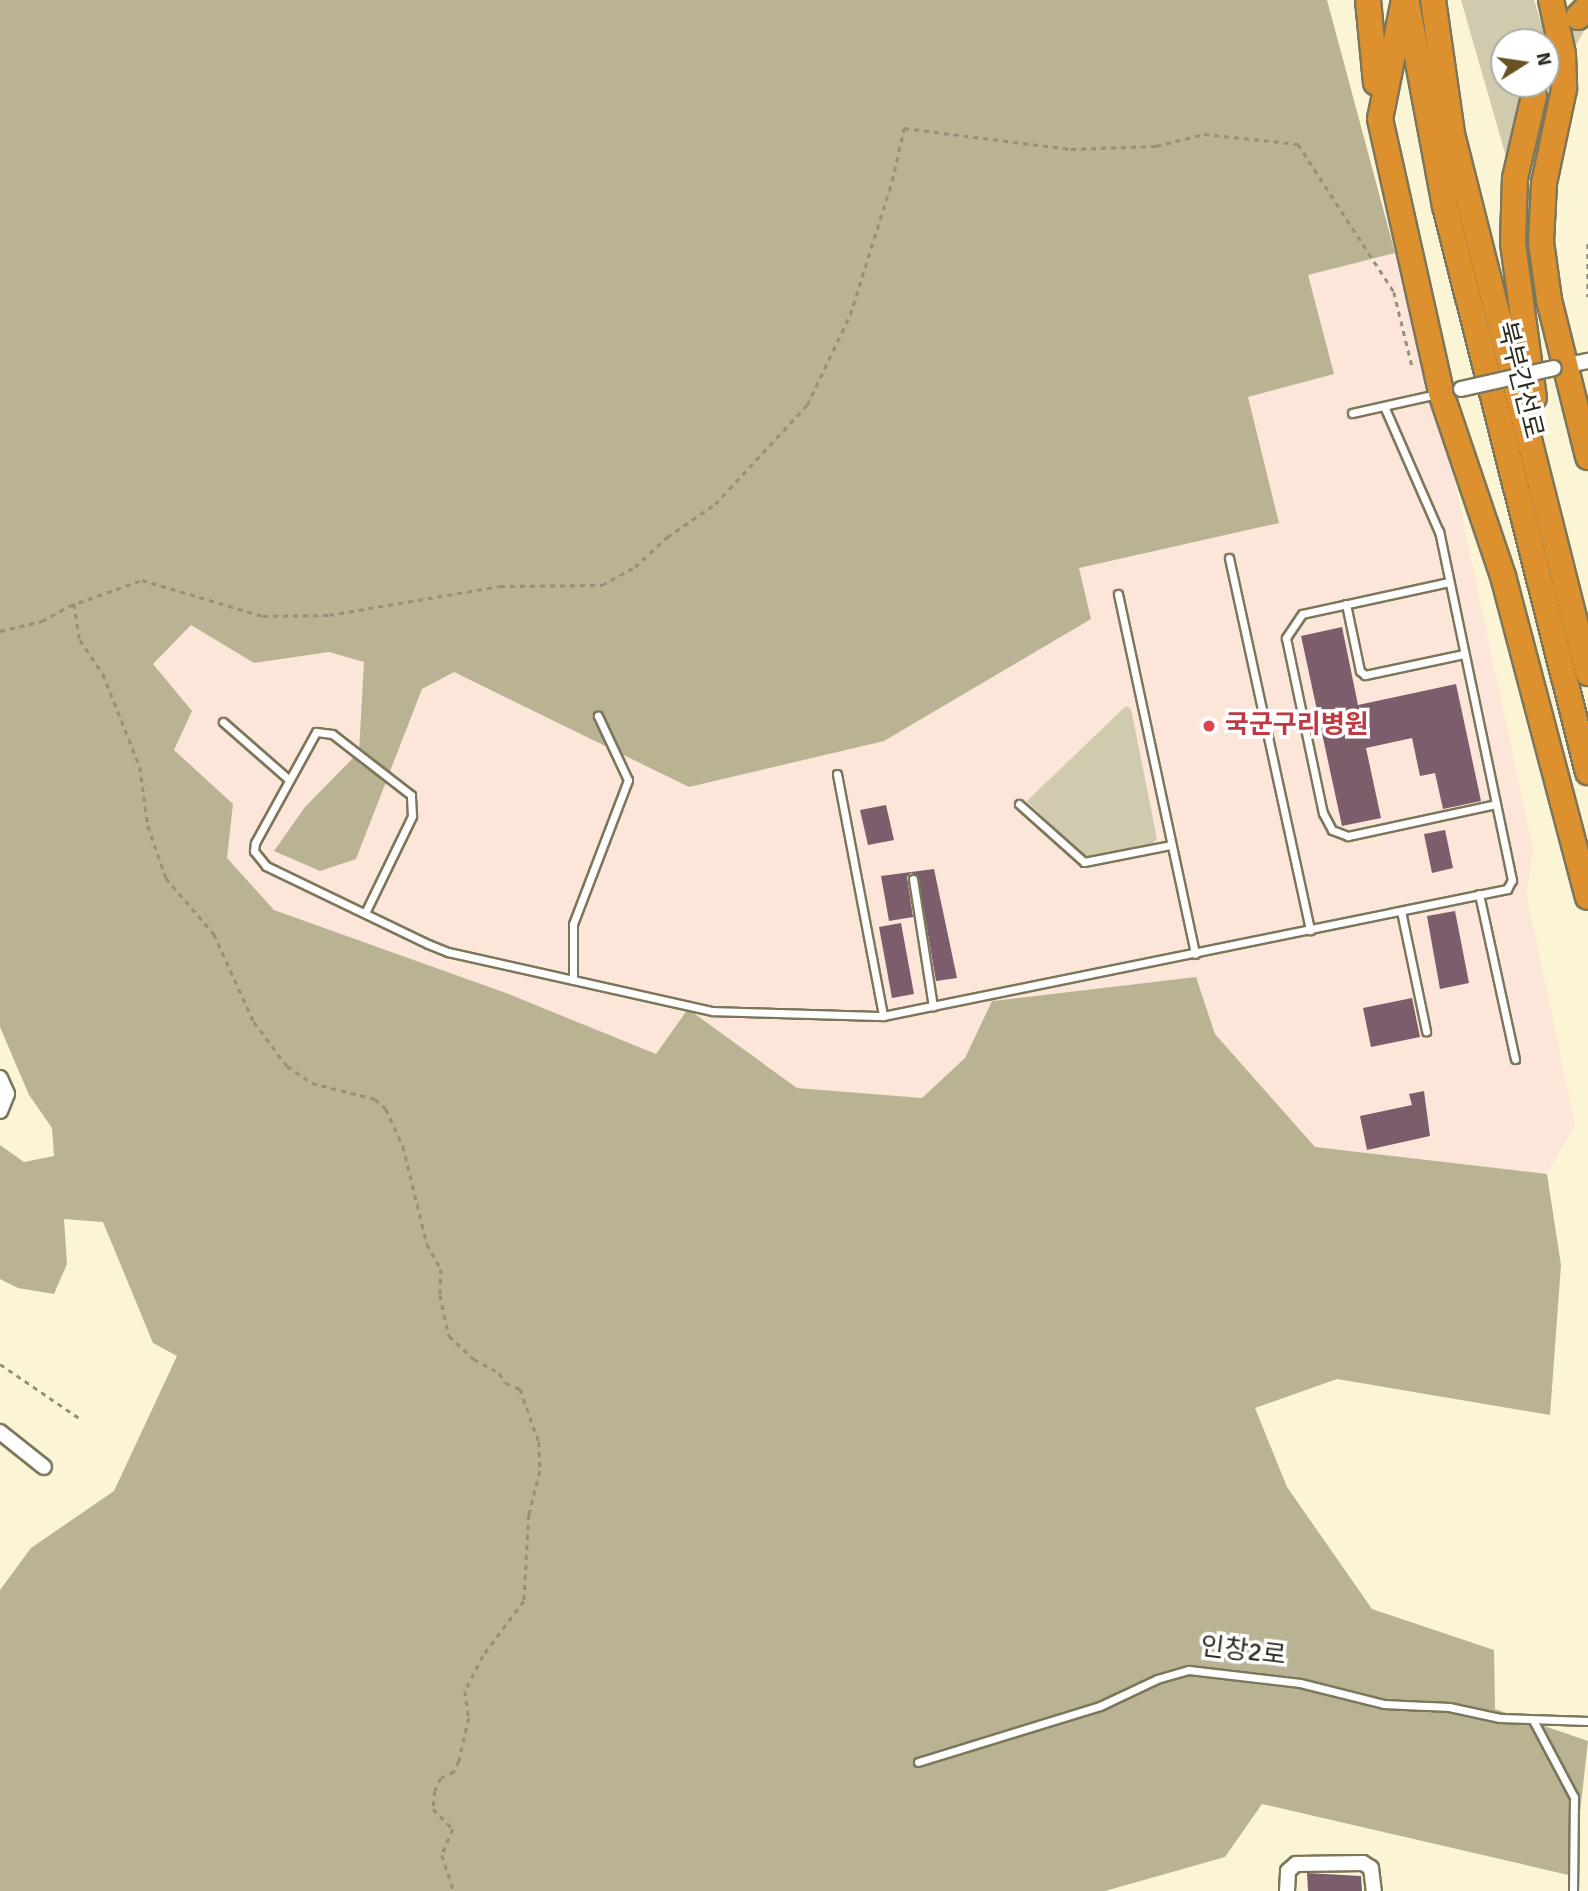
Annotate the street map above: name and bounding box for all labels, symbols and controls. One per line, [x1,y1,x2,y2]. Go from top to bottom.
north arrow [1490,28,1560,98]
text: N [1530,50,1557,68]
street label: 북부간선로 [1489,318,1549,442]
place label: 국군구리병원 [1225,710,1369,742]
marker: 국군구리병원 [1199,716,1219,736]
street label: 인창2로 [1199,1631,1287,1673]

